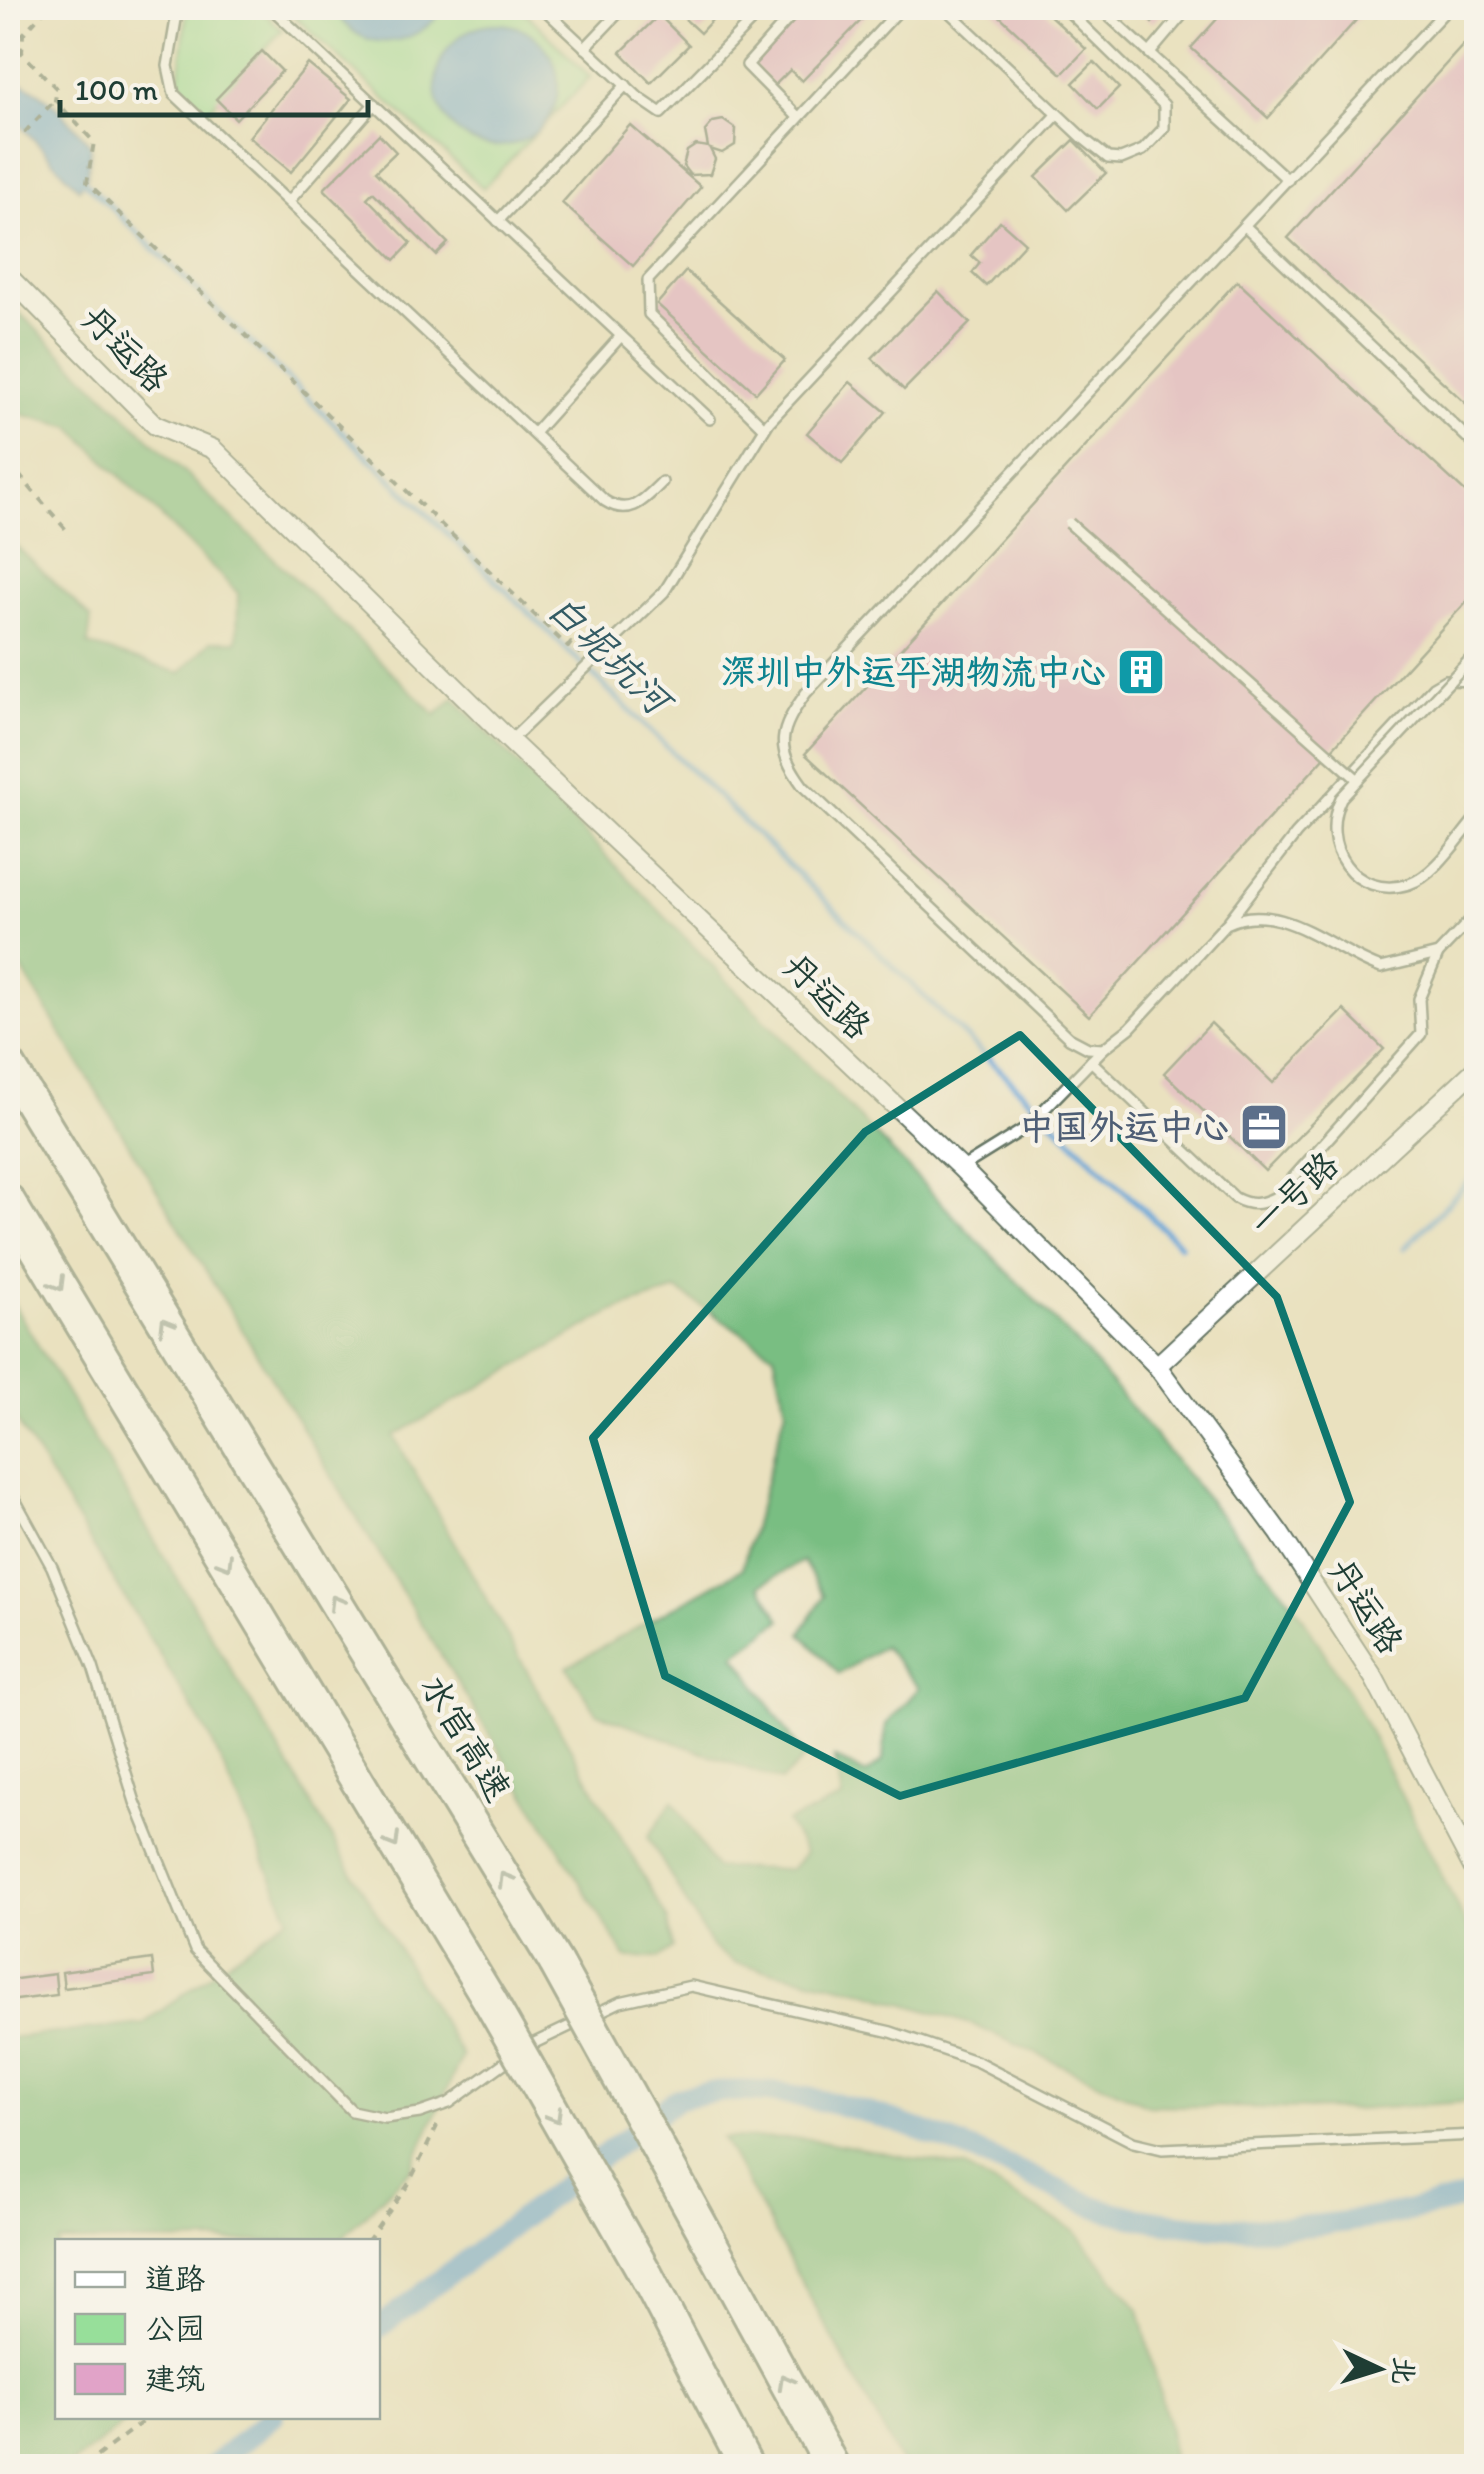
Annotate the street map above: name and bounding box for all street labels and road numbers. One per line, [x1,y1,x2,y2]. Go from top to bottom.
street label: 丹运路 [73,297,177,401]
street label: 丹运路 [775,944,879,1048]
street label: 一号路 [1241,1143,1347,1245]
street label: 丹运路 [1320,1551,1412,1661]
street label: 水官高速 [412,1667,520,1809]

